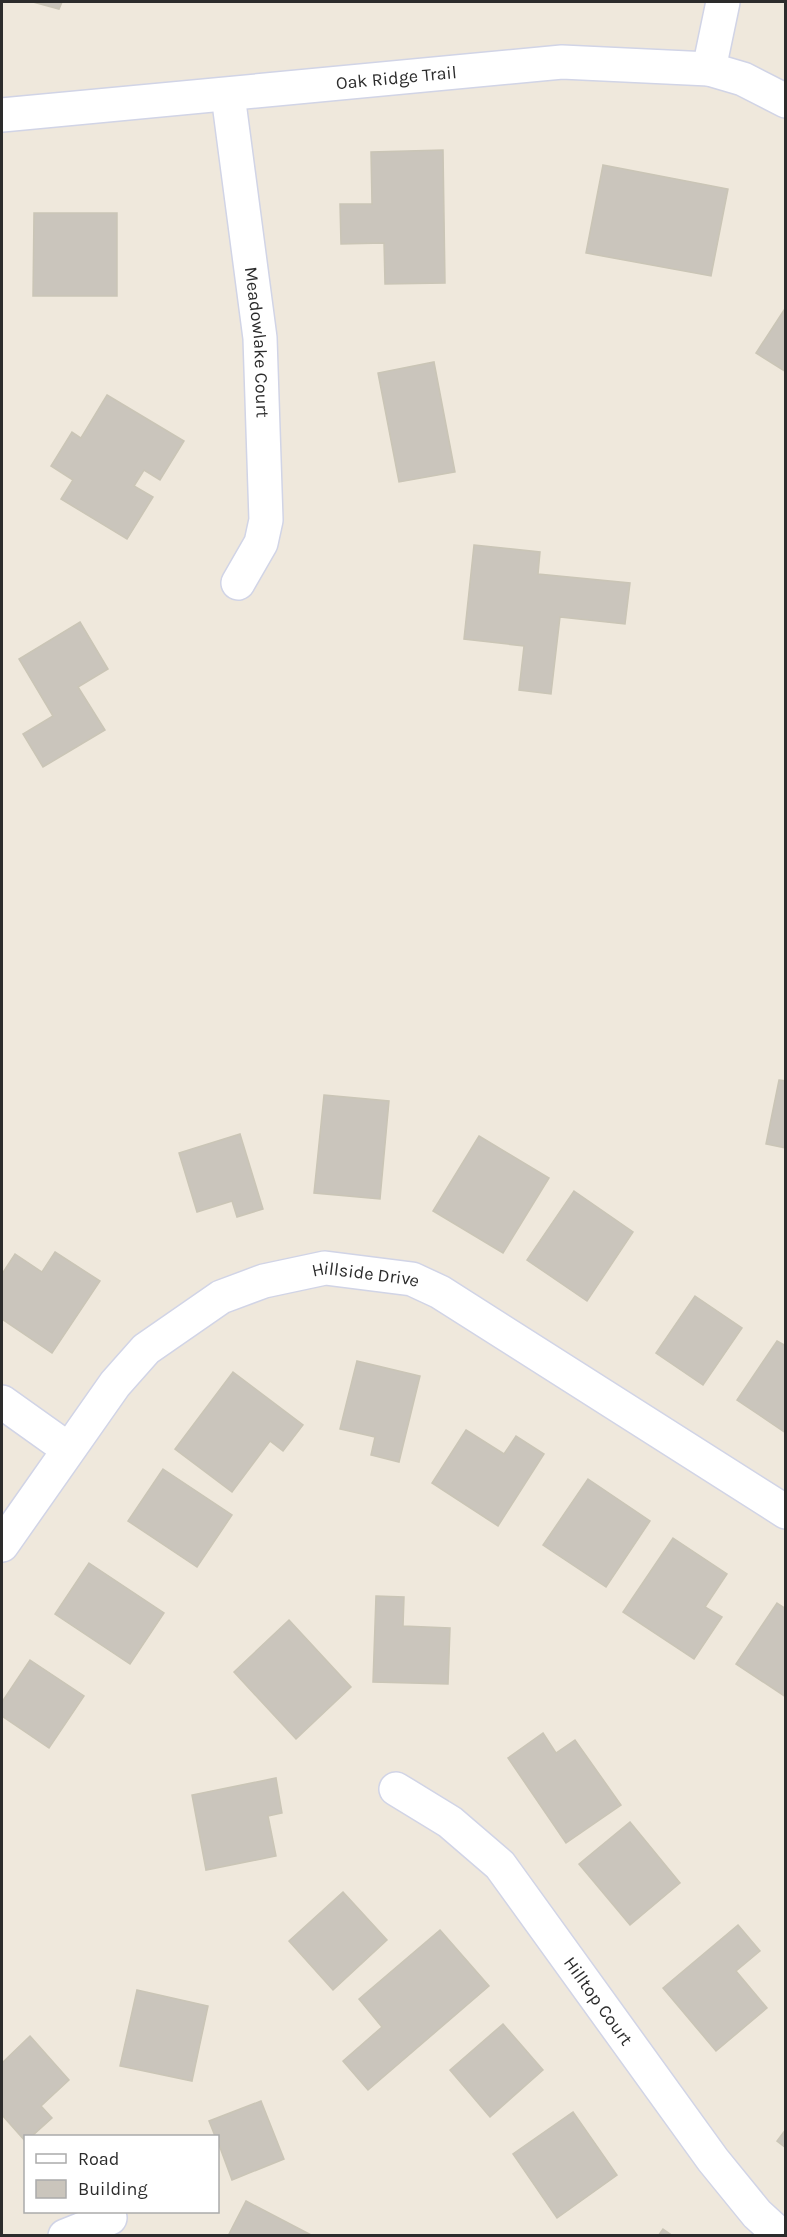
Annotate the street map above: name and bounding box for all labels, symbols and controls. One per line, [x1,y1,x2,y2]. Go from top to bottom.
street label: Oak Ridge Trail [335,61,458,94]
street label: Meadowlake Court [240,265,274,418]
street label: Hillside Drive [310,1257,424,1292]
street label: Hilltop Court [559,1952,638,2050]
legend [24,2135,219,2213]
text: Road [78,2148,119,2170]
text: Building [78,2178,148,2200]

